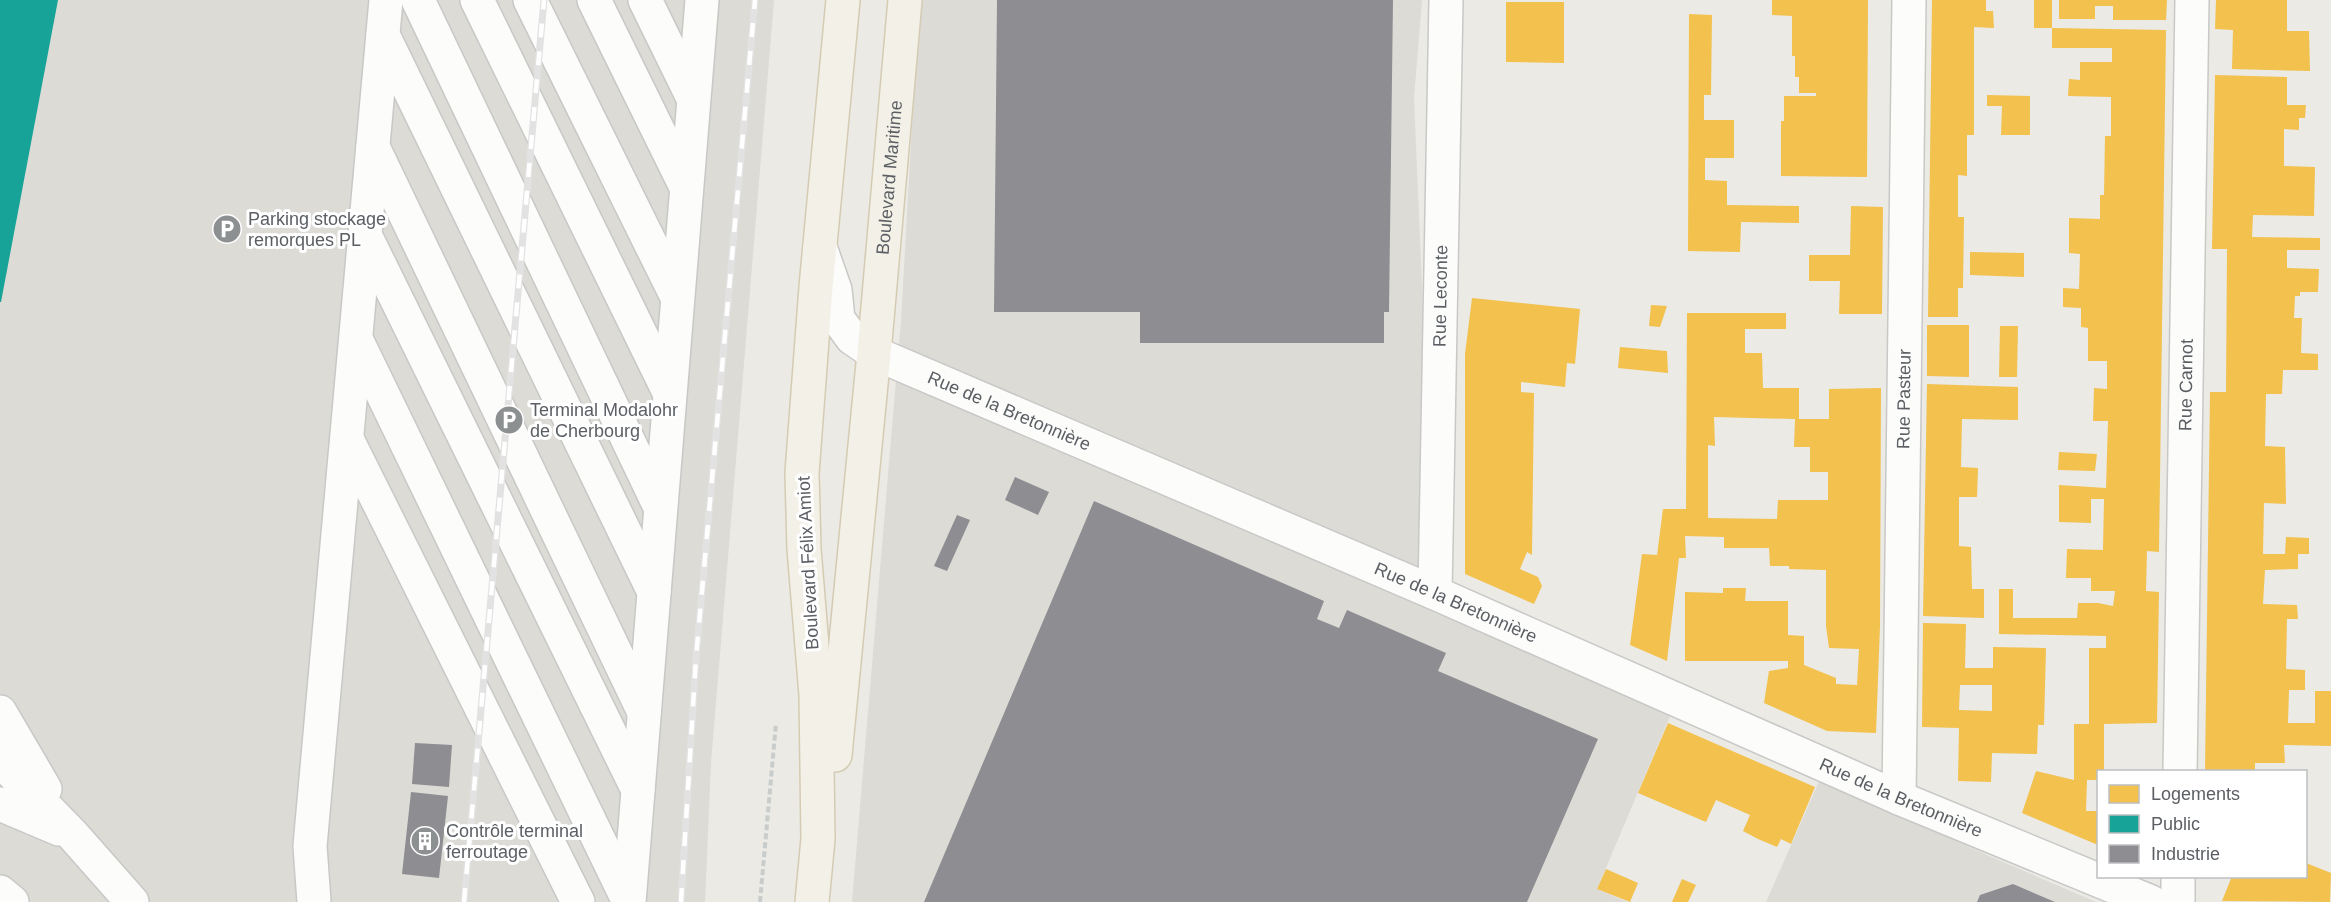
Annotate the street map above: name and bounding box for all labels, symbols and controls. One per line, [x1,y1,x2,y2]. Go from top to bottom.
street label: Boulevard Maritime [873,99,906,256]
place label: Parking stockage remorques PL [248,209,386,250]
parking icon: Parking stockage remorques PL [211,213,243,245]
street label: Rue Leconte [1430,245,1451,347]
street label: Rue Carnot [2175,339,2197,431]
street label: Rue Pasteur [1893,349,1915,449]
street label: Rue de la Bretonnière [925,367,1094,455]
place label: Terminal Modalohr de Cherbourg [530,400,678,441]
parking icon: Terminal Modalohr de Cherbourg [493,404,525,436]
street label: Boulevard Félix Amiot [793,476,823,650]
street label: Rue de la Bretonnière [1372,558,1540,647]
street label: Rue de la Bretonnière [1816,754,1985,841]
legend [2097,770,2307,878]
text: Logements [2151,784,2240,804]
text: Public [2151,814,2200,834]
place label: Contrôle terminal ferroutage [446,821,583,862]
building icon: Contrôle terminal ferroutage [409,825,441,857]
text: Industrie [2151,844,2220,864]

